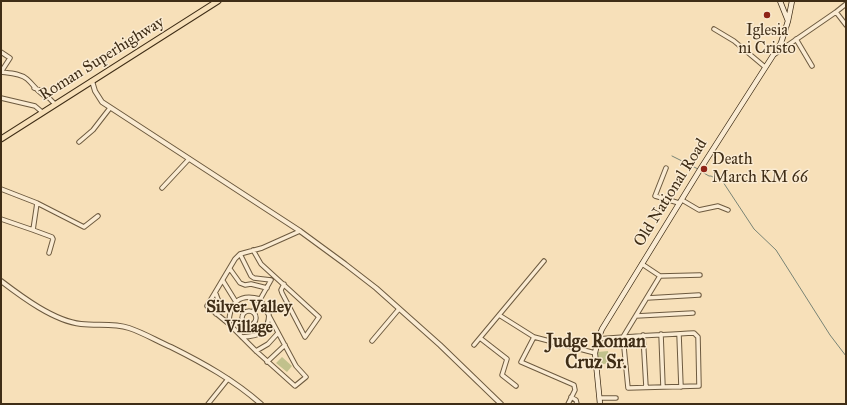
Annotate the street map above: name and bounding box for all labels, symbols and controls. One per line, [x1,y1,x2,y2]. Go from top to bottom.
marker: Iglesia ni Cristo [762,10,772,20]
street label: Roman Superhighway [36,13,168,105]
place label: Iglesia ni Cristo [738,21,796,59]
street label: Old National Road [630,136,712,250]
place label: Death March KM 66 [712,150,808,188]
marker: Death March KM 66 [699,164,709,174]
district label: Silver Valley Village [206,298,292,338]
district label: Judge Roman Cruz Sr. [546,332,646,374]

